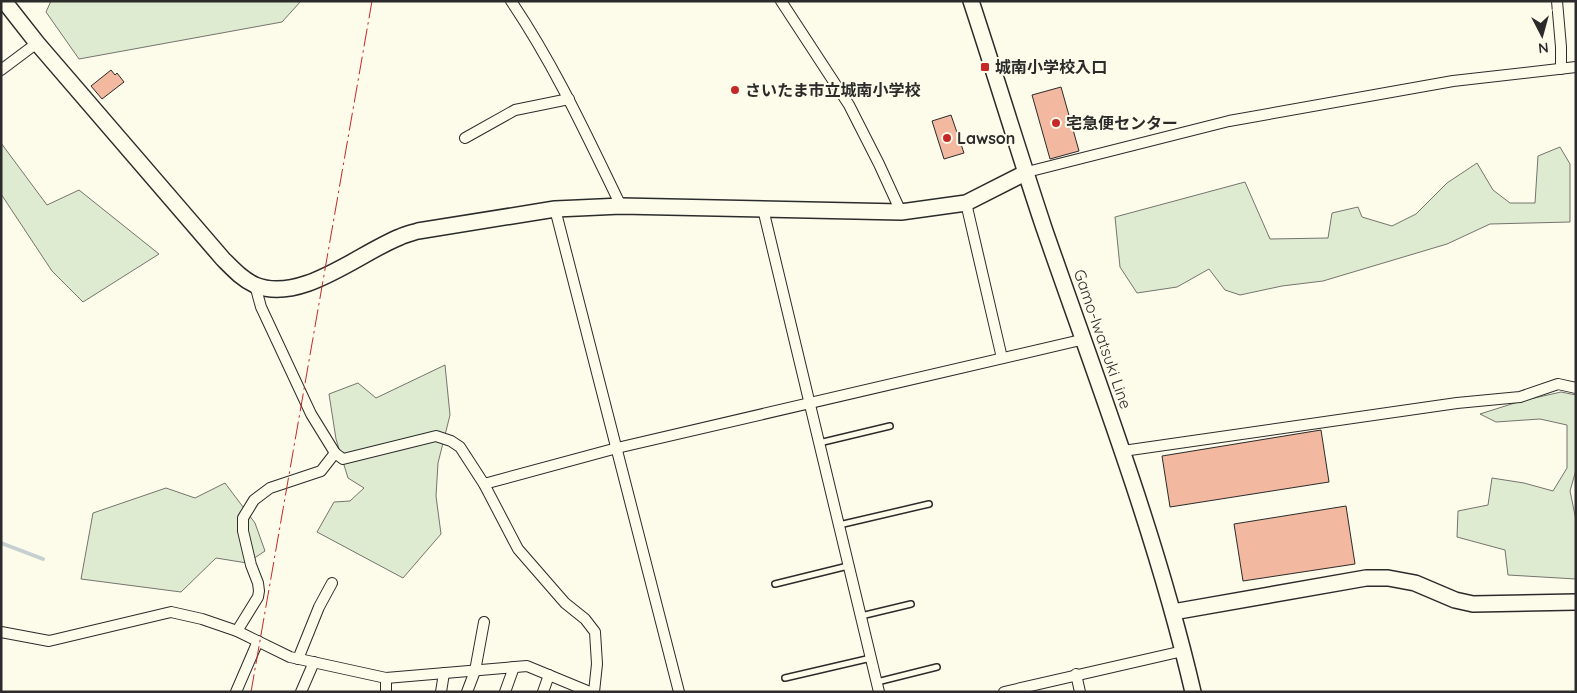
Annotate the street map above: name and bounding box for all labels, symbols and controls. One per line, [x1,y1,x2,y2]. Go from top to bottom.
north arrow [1517,10,1567,60]
text: N [1537,38,1549,57]
place label: 城南小学校入口 [995,57,1107,77]
marker: 城南小学校入口 [979,61,991,73]
place label: さいたま市立城南小学校 [745,80,921,100]
marker: さいたま市立城南小学校 [729,84,741,96]
place label: 宅急便センター [1066,113,1178,133]
marker: 宅急便センター [1050,117,1062,129]
place label: Lawson [957,128,1015,148]
marker: Lawson [941,132,953,144]
street label: Gamo-Iwatsuki Line [1070,267,1136,411]

